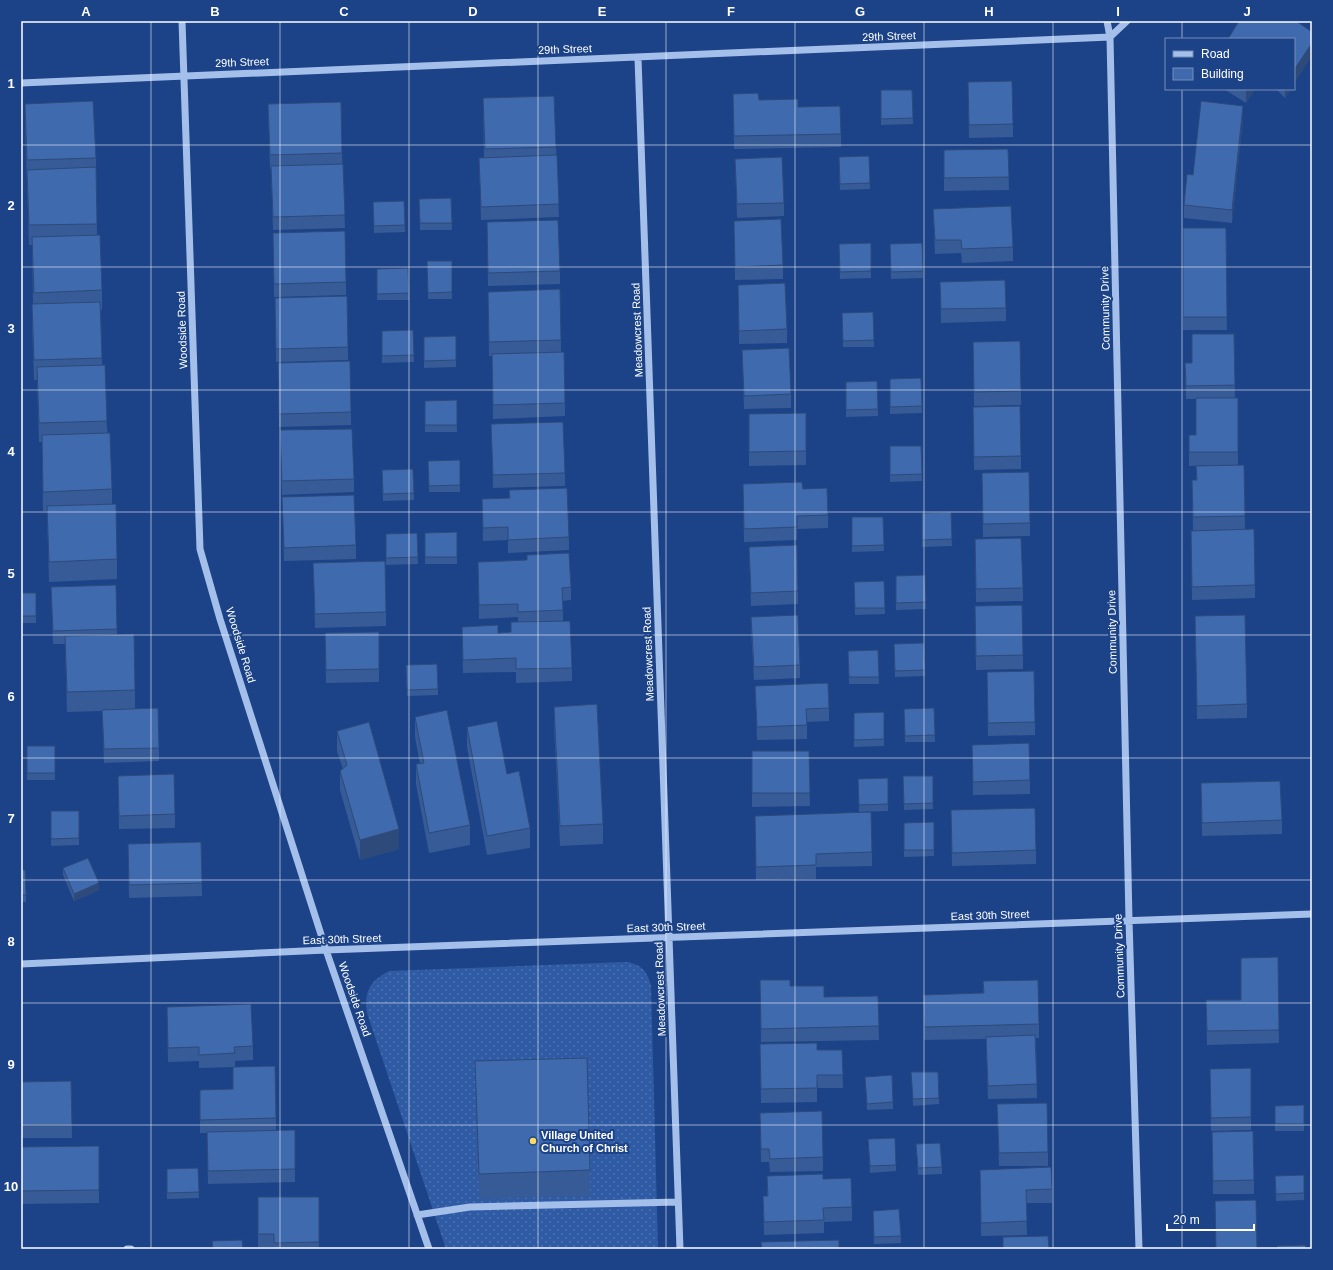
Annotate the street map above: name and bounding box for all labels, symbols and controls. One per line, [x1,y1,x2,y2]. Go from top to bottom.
text: A [81,4,91,19]
text: B [210,4,220,19]
text: C [339,4,349,19]
text: D [468,4,478,19]
text: E [598,4,607,19]
text: F [727,4,735,19]
text: G [855,4,865,19]
text: H [984,4,994,19]
text: I [1116,4,1120,19]
text: J [1243,4,1251,19]
street label: 29th Street [862,29,916,43]
legend [1165,38,1295,90]
street label: 29th Street [538,42,592,56]
text: Road [1201,47,1230,61]
street label: 29th Street [215,55,269,69]
text: Building [1201,67,1244,81]
text: 1 [7,76,15,91]
text: 2 [7,198,15,213]
street label: Community Drive [1098,266,1112,350]
street label: Meadowcrest Road [629,282,645,378]
street label: Woodside Road [175,291,189,369]
text: 3 [7,321,15,336]
text: 4 [7,444,15,459]
text: 5 [7,566,15,581]
street label: Community Drive [1105,590,1119,674]
street label: Woodside Road [224,606,258,684]
street label: Meadowcrest Road [640,606,656,702]
text: 6 [7,689,15,704]
text: 7 [7,811,15,826]
street label: East 30th Street [950,908,1030,922]
street label: Community Drive [1112,914,1126,998]
street label: East 30th Street [626,920,706,934]
street label: East 30th Street [302,932,382,946]
text: 8 [7,934,15,949]
street label: Meadowcrest Road [652,941,668,1037]
street label: Woodside Road [337,960,373,1038]
text: 9 [7,1057,15,1072]
place label: Village United Church of Christ [541,1129,628,1154]
marker: Village United Church of Christ [528,1136,538,1146]
text: 10 [4,1179,18,1194]
scale bar [1167,1206,1254,1232]
text: 20 m [1173,1213,1200,1227]

